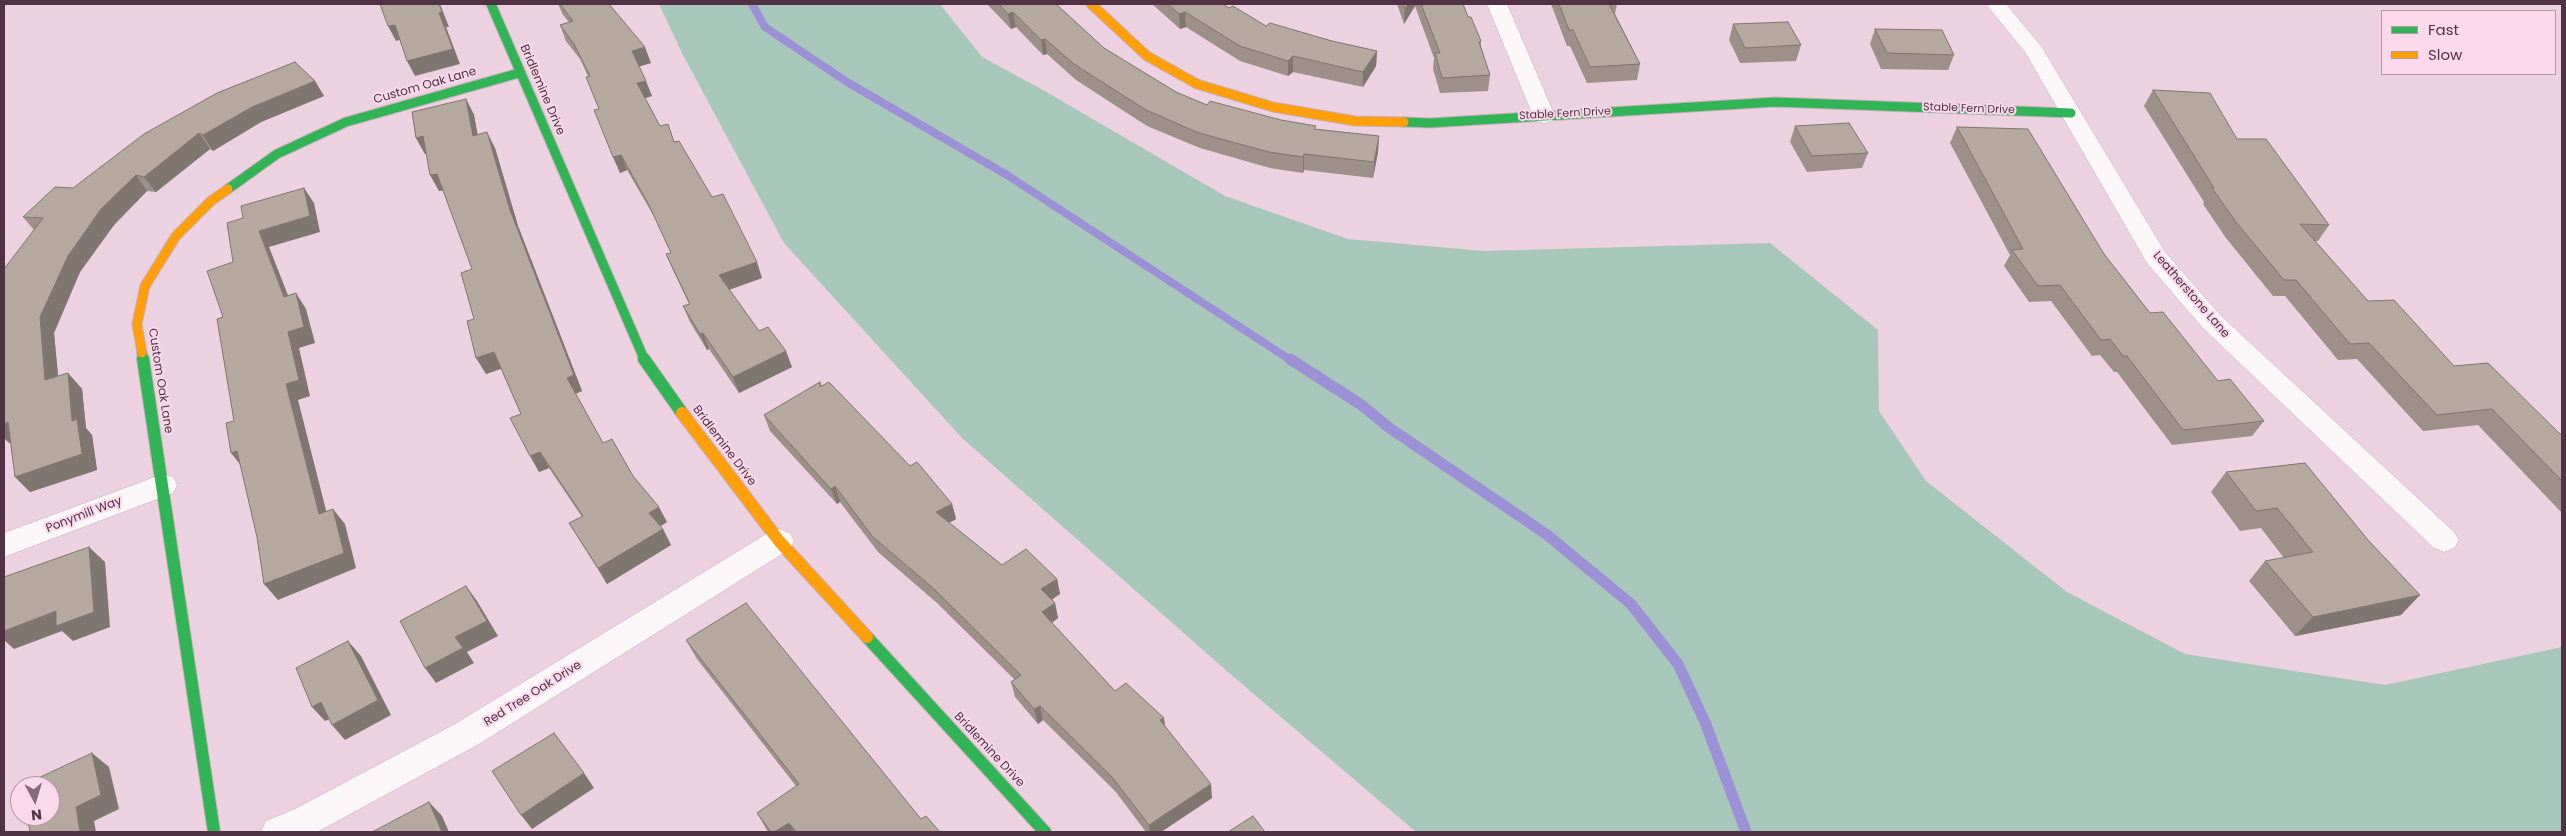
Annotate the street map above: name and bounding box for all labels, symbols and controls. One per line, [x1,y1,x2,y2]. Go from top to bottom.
legend [2381,10,2556,75]
text: Fast [2428,19,2459,40]
street label: Bridlemine Drive [516,43,568,137]
text: Slow [2428,44,2462,65]
street label: Custom Oak Lane [372,64,478,108]
street label: Stable Fern Drive [1923,101,2015,117]
street label: Stable Fern Drive [1519,105,1611,123]
street label: Leatherstone Lane [2150,249,2232,341]
street label: Custom Oak Lane [145,327,175,435]
street label: Bridlemine Drive [689,403,759,489]
street label: Ponymill Way [44,494,124,536]
street label: Red Tree Oak Drive [482,658,584,730]
street label: Bridlemine Drive [951,710,1027,790]
north arrow [10,776,60,826]
text: N [30,804,43,825]

